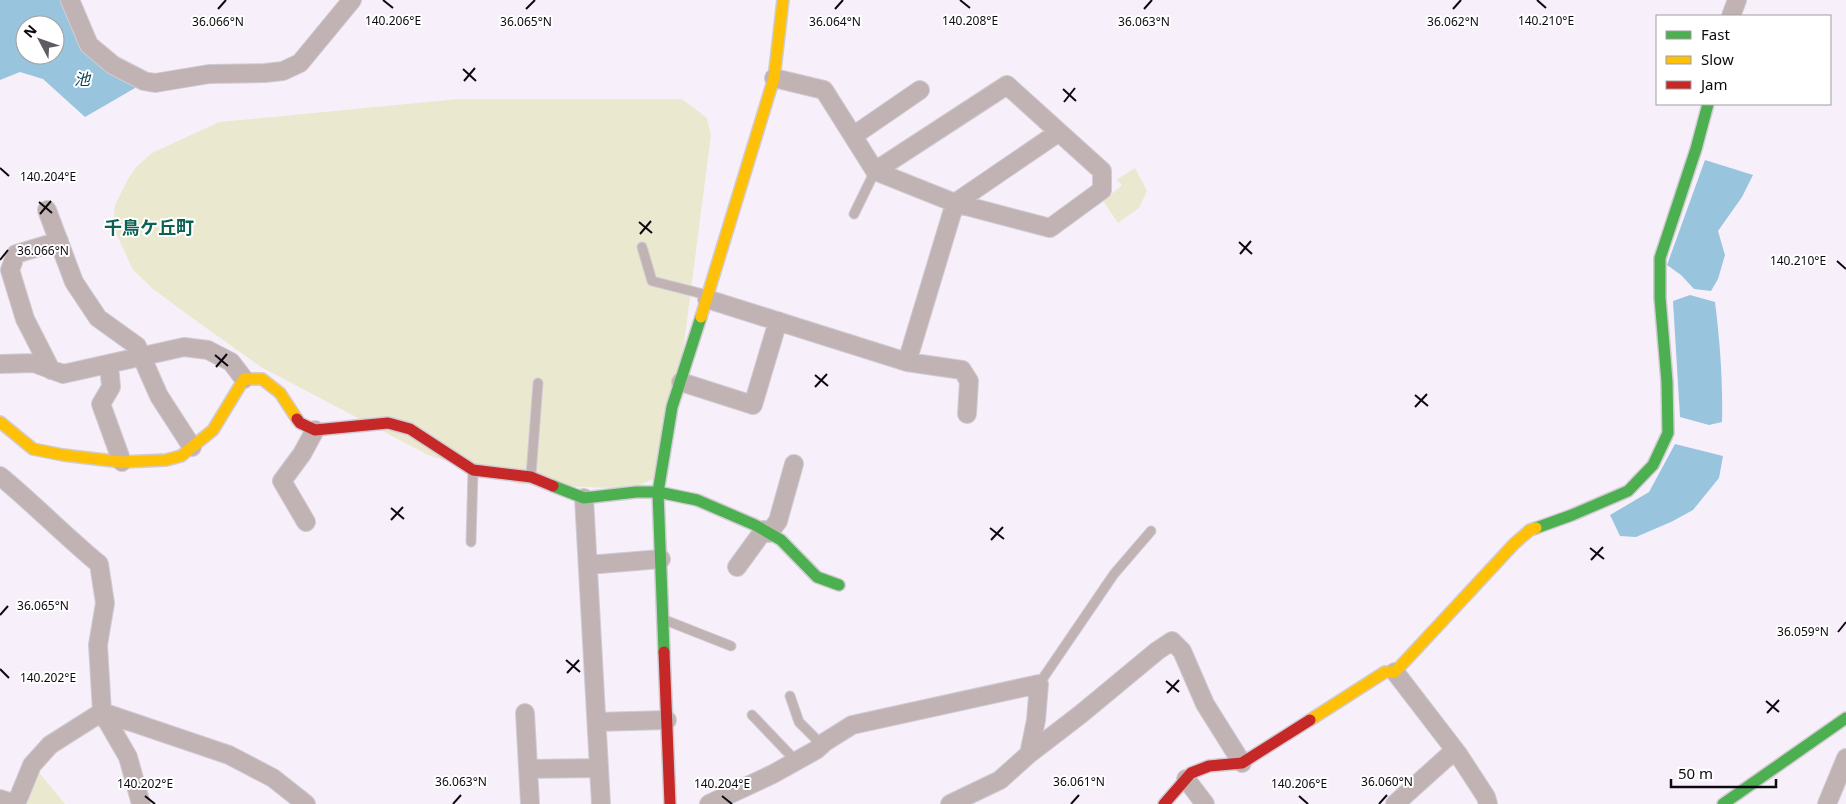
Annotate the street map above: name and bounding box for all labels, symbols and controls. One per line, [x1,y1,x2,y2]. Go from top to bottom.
text: 140.206°E [365,12,421,29]
text: 140.208°E [942,12,998,29]
text: 140.210°E [1518,12,1574,29]
text: 36.066°N [192,13,244,30]
text: 36.065°N [500,13,552,30]
text: 36.064°N [809,13,861,30]
text: 36.063°N [1118,13,1170,30]
text: 36.062°N [1427,13,1479,30]
north arrow [15,15,65,65]
legend [1656,15,1831,105]
text: N [19,21,41,42]
text: Fast [1701,24,1730,44]
text: Slow [1701,49,1734,69]
water label: 池 [74,68,92,90]
text: Jam [1699,74,1728,94]
text: 140.204°E [20,168,76,185]
district label: 千鳥ケ丘町 [104,215,194,239]
text: 36.066°N [17,242,69,259]
text: 140.210°E [1770,252,1826,269]
text: 36.065°N [17,597,69,614]
text: 36.059°N [1777,623,1829,640]
text: 140.202°E [20,669,76,686]
scale bar [1671,756,1776,788]
text: 50 m [1678,763,1713,783]
text: 36.063°N [435,773,487,790]
text: 36.061°N [1053,773,1105,790]
text: 36.060°N [1361,773,1413,790]
text: 140.202°E [117,775,173,792]
text: 140.204°E [694,775,750,792]
text: 140.206°E [1271,775,1327,792]

